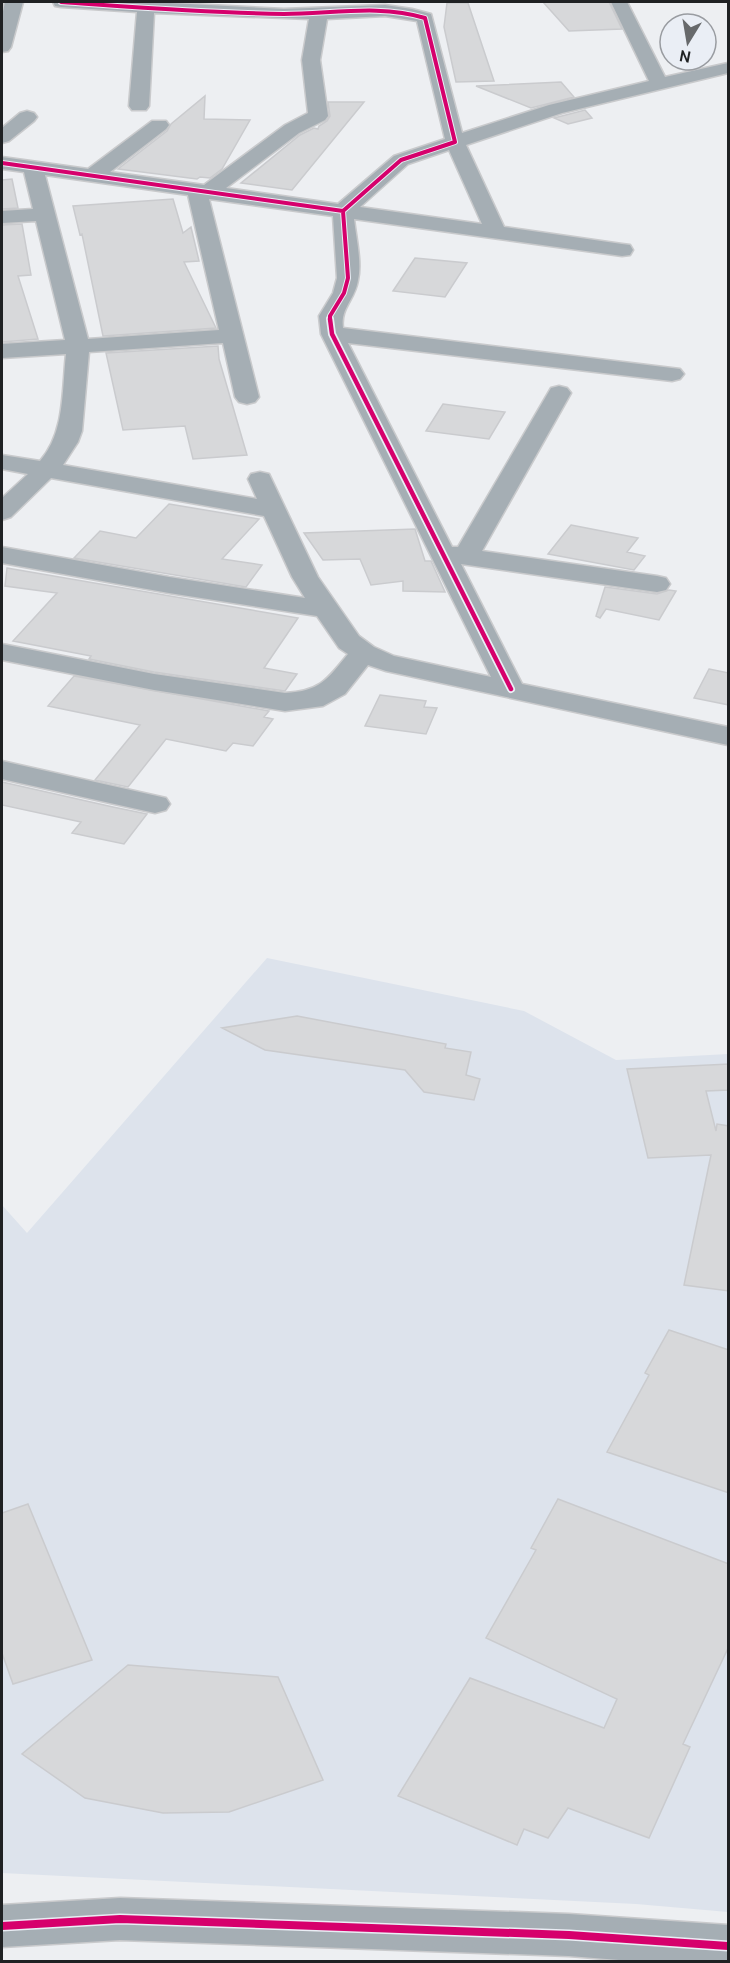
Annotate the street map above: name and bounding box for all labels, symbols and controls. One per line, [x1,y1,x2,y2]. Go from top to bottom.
north arrow [658,12,718,72]
text: N [678,46,693,67]

